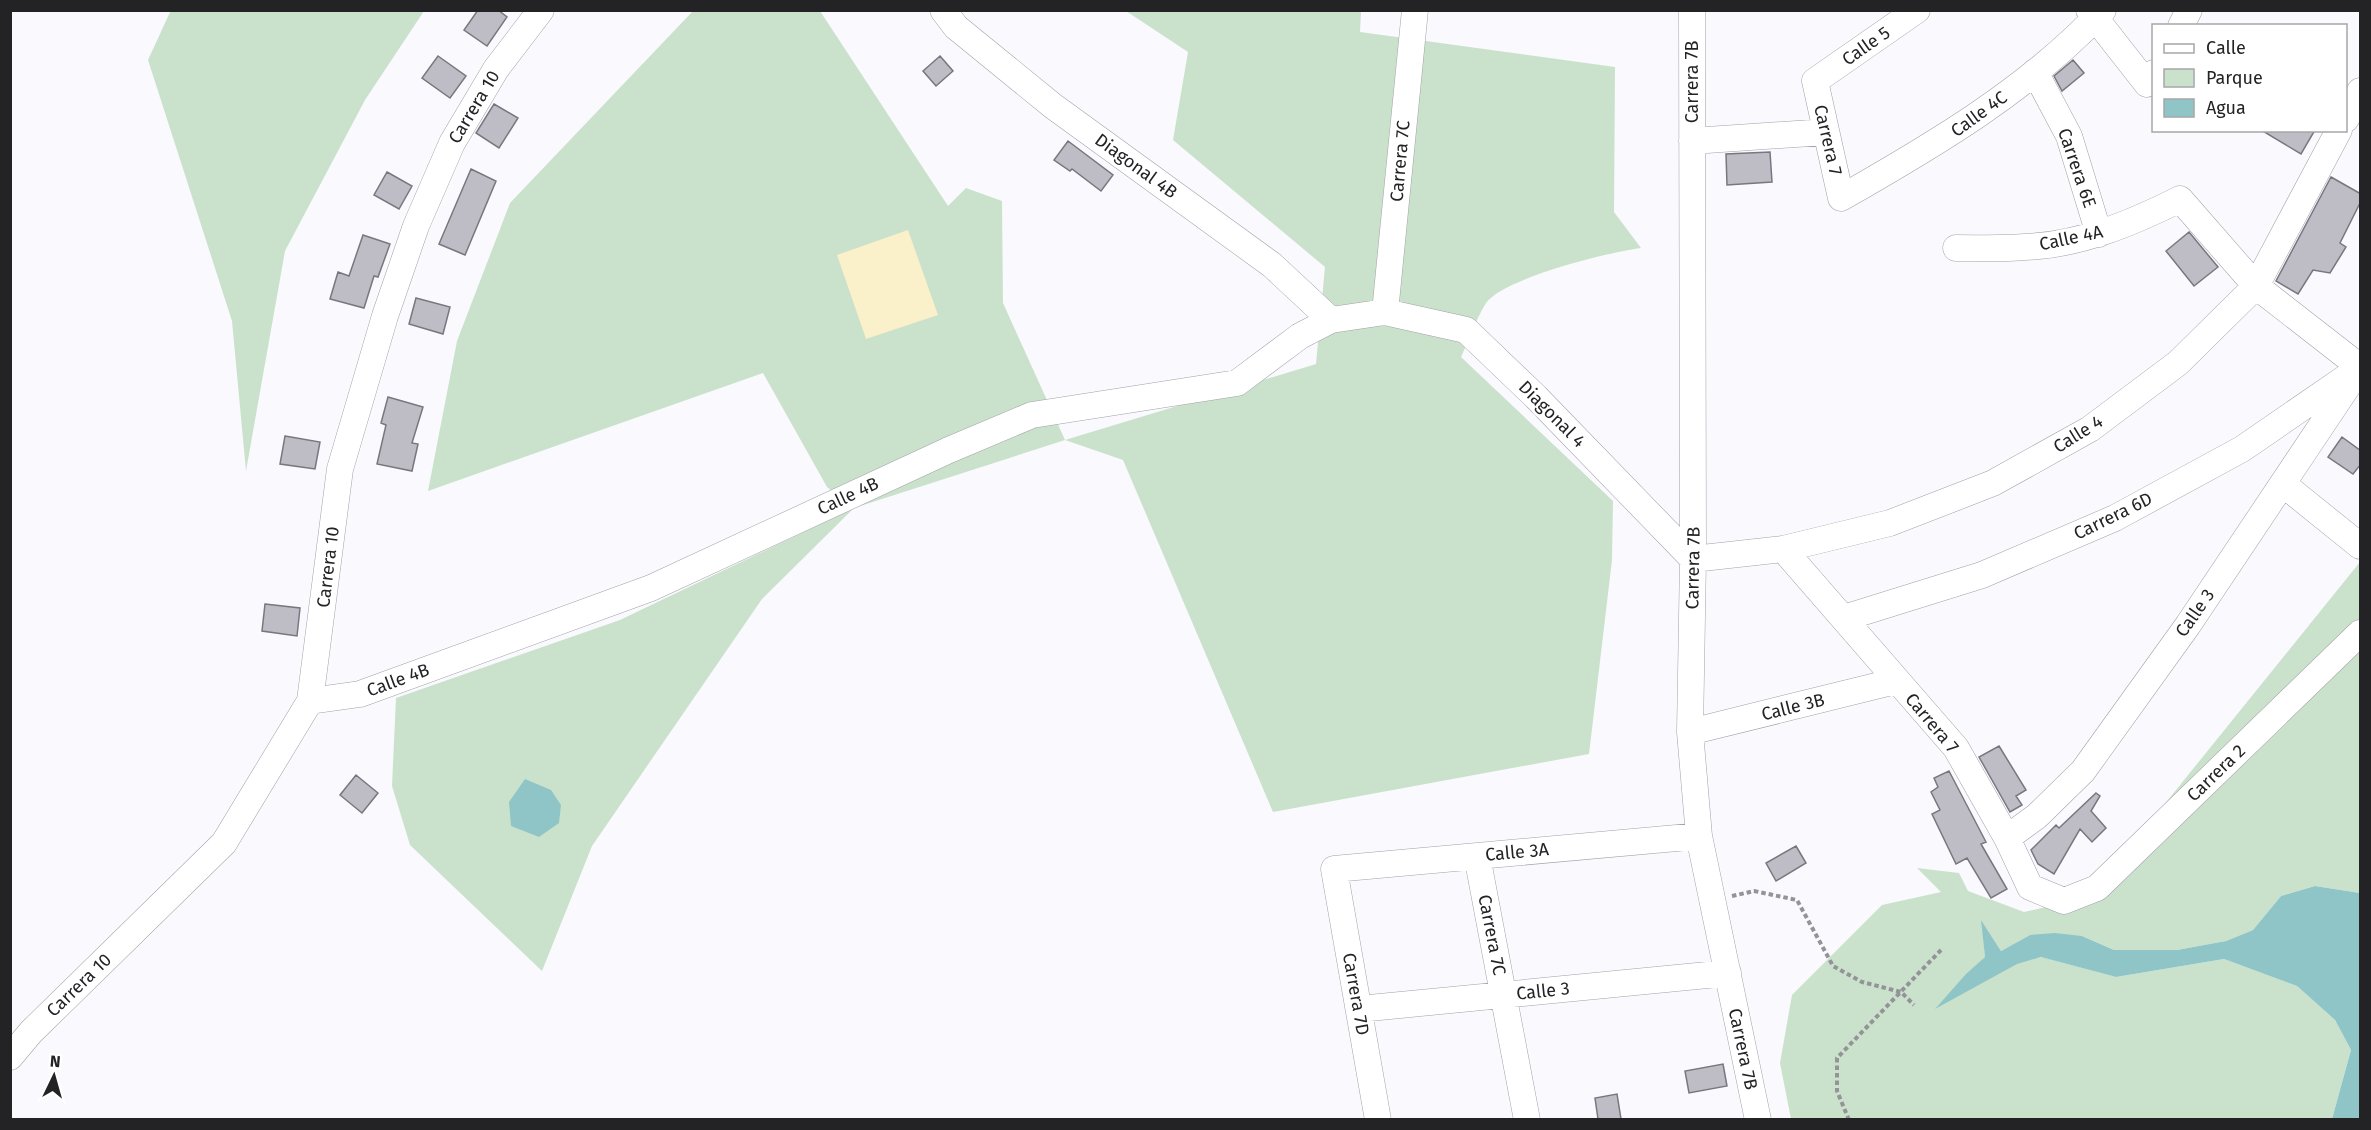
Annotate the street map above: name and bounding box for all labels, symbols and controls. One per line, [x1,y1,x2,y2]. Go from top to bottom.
street label: Calle 5 [1838,22,1894,70]
legend [2152,24,2347,132]
text: Calle [2206,37,2246,59]
street label: Carrera 7B [1681,41,1703,123]
street label: Carrera 10 [444,66,504,148]
text: Parque [2206,67,2263,89]
street label: Calle 4C [1947,86,2011,142]
text: Agua [2206,97,2246,119]
street label: Carrera 7 [1809,103,1847,177]
street label: Carrera 7C [1385,119,1415,203]
street label: Carrera 6E [2053,125,2101,211]
street label: Diagonal 4B [1090,129,1182,203]
street label: Calle 4A [2037,220,2105,255]
street label: Diagonal 4 [1514,376,1590,452]
street label: Calle 4 [2049,410,2107,458]
street label: Calle 4B [814,472,882,520]
street label: Carrera 6D [2070,487,2156,545]
street label: Carrera 10 [312,525,344,609]
street label: Carrera 7B [1681,526,1705,610]
street label: Calle 3 [2171,585,2219,641]
street label: Calle 4B [364,659,432,701]
street label: Carrera 7 [1901,688,1963,758]
street label: Calle 3B [1759,689,1827,725]
street label: Carrera 2 [2182,740,2250,806]
street label: Calle 3A [1484,838,1550,866]
street label: Carrera 7C [1473,893,1511,977]
street label: Carrera 10 [42,949,116,1021]
street label: Carrera 7D [1338,951,1374,1037]
street label: Calle 3 [1515,977,1571,1005]
street label: Carrera 7B [1724,1006,1762,1092]
north arrow [24,1046,84,1106]
text: N [49,1052,61,1071]

